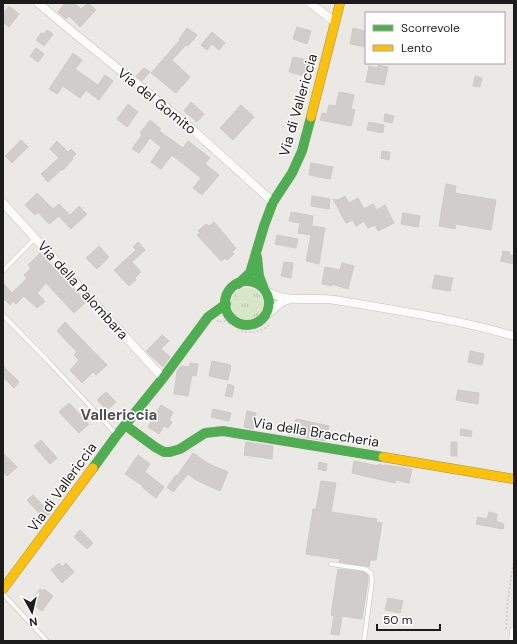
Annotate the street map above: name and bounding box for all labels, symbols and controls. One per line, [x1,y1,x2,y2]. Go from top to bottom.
legend [365,12,505,64]
text: Scorrevole [401,20,460,36]
text: Lento [401,40,432,56]
street label: Via di Vallericcia [275,52,321,158]
street label: Via del Gomito [114,64,200,138]
street label: Via della Palombara [34,237,132,343]
district label: Vallericcia [81,405,157,425]
street label: Via della Braccheria [251,413,381,451]
street label: Via di Vallericcia [24,439,100,535]
north arrow [12,592,52,632]
scale bar [377,606,440,632]
text: 50 m [383,612,412,628]
text: N [28,614,38,629]

